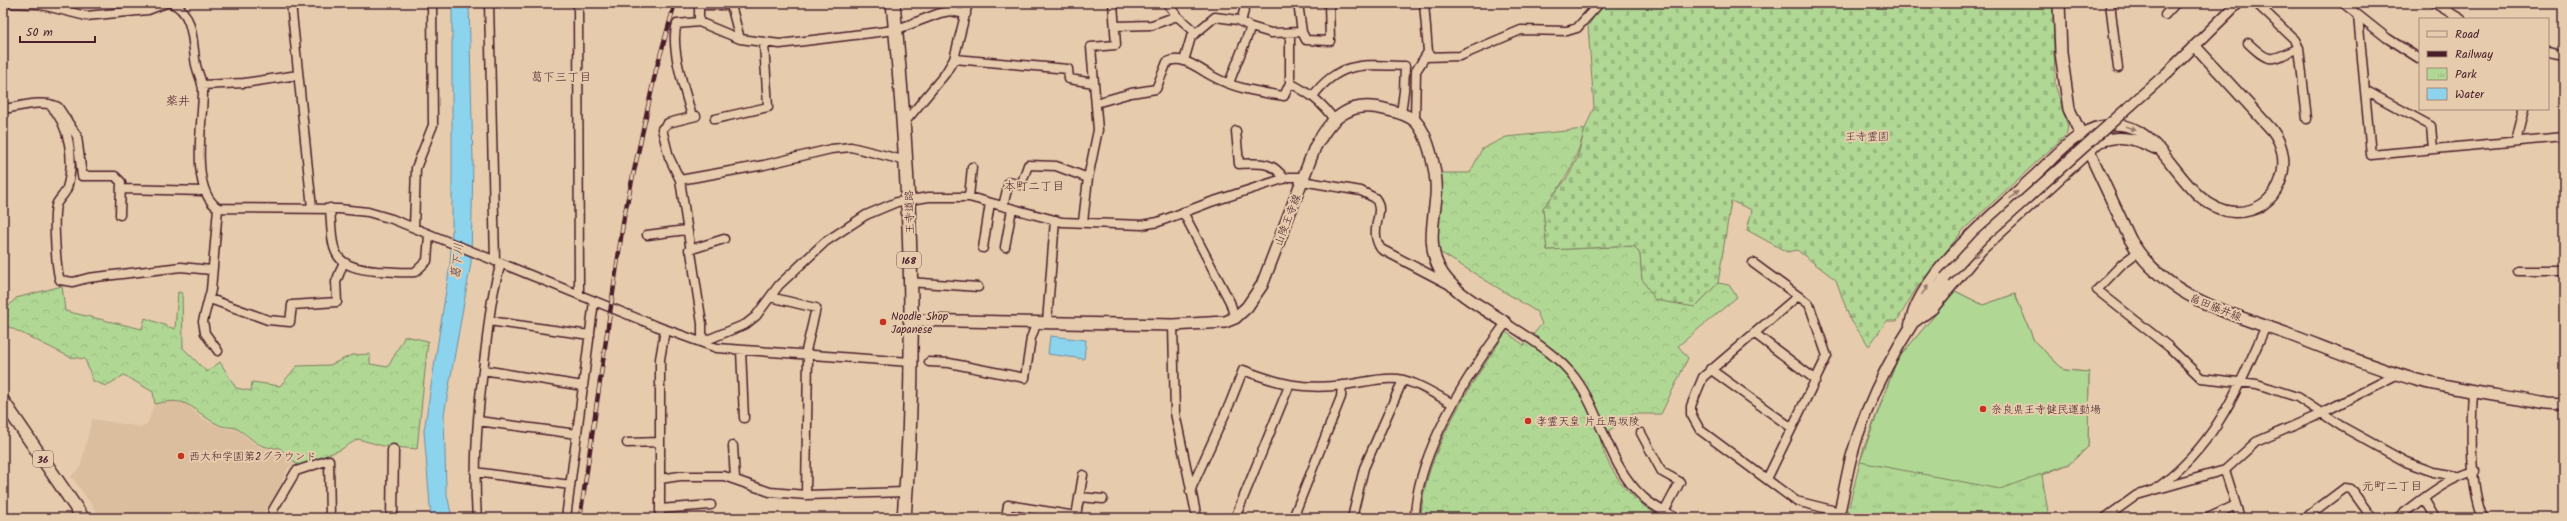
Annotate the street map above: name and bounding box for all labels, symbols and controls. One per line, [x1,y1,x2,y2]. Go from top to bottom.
scale bar [20,18,95,44]
legend [2419,18,2549,110]
text: 50 m [26,23,53,42]
text: Road [2455,25,2480,44]
text: Railway [2455,45,2493,64]
text: Park [2455,65,2477,84]
district label: 葛下三丁目 [531,68,591,87]
text: Water [2455,85,2485,104]
district label: 薬井 [166,92,190,111]
one-way arrow [2125,125,2137,131]
park label: 王寺霊園 [1845,128,1889,146]
district label: 本町二丁目 [1004,177,1064,196]
street label: 王寺道路 [901,190,919,234]
street label: 山陵王寺線 [1270,191,1306,249]
one-way arrow [2009,191,2019,200]
water label: 葛下川 [446,242,469,280]
one-way arrow [1973,248,1983,258]
road number: 168 [897,252,921,268]
one-way arrow [1921,284,1929,295]
street label: 畠田藤井線 [2187,289,2244,327]
place label: Noodle Shop Japanese [891,308,949,339]
marker: Noodle Shop Japanese [878,317,888,327]
place label: 奈良県王寺健民運動場 [1991,401,2101,419]
marker: 奈良県王寺健民運動場 [1978,404,1988,414]
place label: 孝霊天皇 片丘馬坂陵 [1536,413,1639,431]
marker: 孝霊天皇 片丘馬坂陵 [1523,416,1533,426]
place label: 西大和学園第2グラウンド [189,448,316,466]
road number: 36 [33,451,53,467]
marker: 西大和学園第2グラウンド [176,451,186,461]
district label: 元町二丁目 [2362,477,2422,496]

